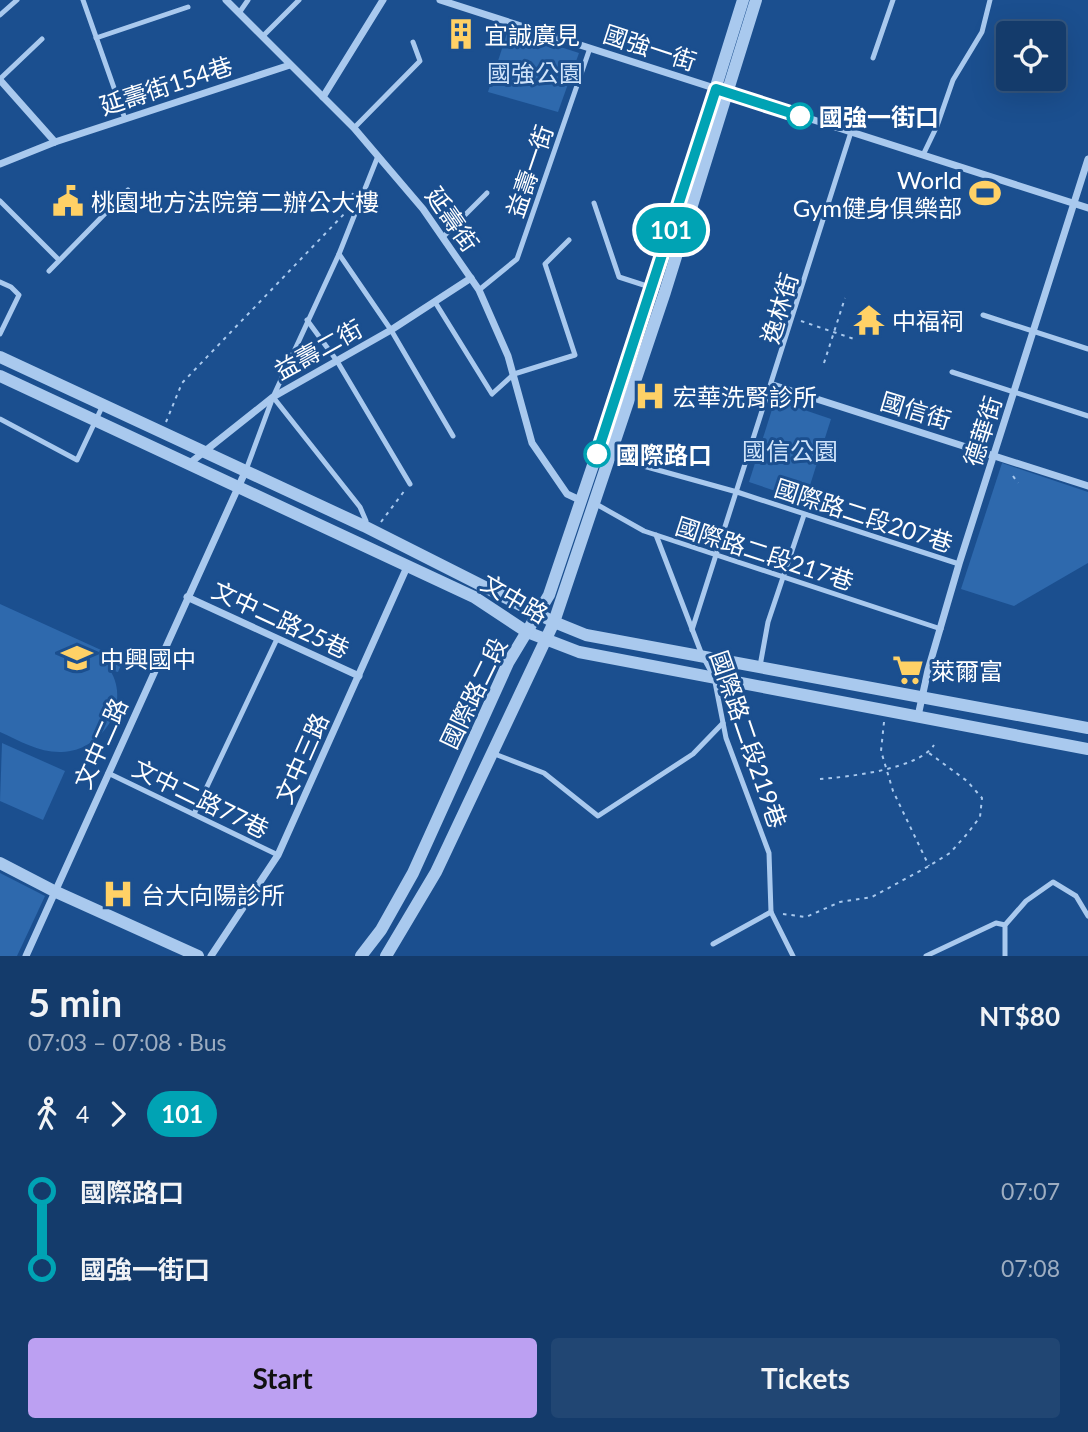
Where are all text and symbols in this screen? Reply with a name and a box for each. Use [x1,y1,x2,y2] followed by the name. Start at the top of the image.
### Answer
[444,17,478,51] building icon: 宜誠廣見
[600,18,700,76] street label: 國強一街
[484,20,580,49] place label: 宜誠廣見
[996,21,1066,91] map controls
[996,21,1066,91] button: locate
[96,50,236,120] street label: 延壽街154巷
[487,58,583,87] park label: 國強公園
[819,102,939,131] place label: 國強一街口
[787,103,813,129] marker: 國強一街口
[500,121,558,221] street label: 益壽一街
[793,165,962,222] place label: World Gym健身俱樂部
[968,176,1002,210] sports icon: World Gym健身俱樂部
[420,181,486,257] street label: 延壽街
[51,184,85,218] public building icon: 桃園地方法院第二辦公大樓
[91,187,379,216] place label: 桃園地方法院第二辦公大樓
[631,207,711,253] line badge: 101
[650,215,692,244] text: 101
[755,269,803,347] street label: 逸林街
[852,303,886,337] temple icon: 中福祠
[892,306,964,335] place label: 中福祠
[269,313,367,385] street label: 益壽二街
[633,379,667,413] hospital icon: 宏華洗腎診所
[673,382,817,411] place label: 宏華洗腎診所
[877,386,955,434] street label: 國信街
[957,392,1007,470] street label: 德華街
[742,436,838,465] park label: 國信公園
[616,440,712,469] place label: 國際路口
[584,441,610,467] marker: 國際路口
[771,473,957,557] street label: 國際路二段207巷
[672,511,858,595] street label: 國際路二段217巷
[477,567,553,629] street label: 文中路
[208,575,354,663] street label: 文中二路25巷
[434,633,512,753] street label: 國際路二段
[60,641,94,675] school or university icon: 中興國中
[100,644,196,673] place label: 中興國中
[705,646,793,832] street label: 國際路二段219巷
[891,653,925,687] supermarket icon: 萊爾富
[931,656,1003,685] place label: 萊爾富
[67,693,133,793] street label: 文中二路
[268,708,334,808] street label: 文中三路
[128,753,274,843] street label: 文中二路77巷
[101,877,135,911] hospital icon: 台大向陽診所
[141,880,285,909] place label: 台大向陽診所
[28,979,122,1025] text: 5 min
[979,1000,1060,1032] text: NT$80
[28,1028,227,1056] text: 07:03 – 07:08 · Bus
[28,1095,66,1133] icon: walk
[99,1095,137,1133] icon: forward
[161,1099,203,1128] text: 101
[76,1100,89,1128] text: 4
[80,1176,184,1208] text: 國際路口
[1001,1177,1060,1205] text: 07:07
[80,1253,210,1285] text: 國強一街口
[1001,1254,1060,1282] text: 07:08
[28,1338,537,1418] button: Start
[551,1338,1060,1418] button: Tickets

